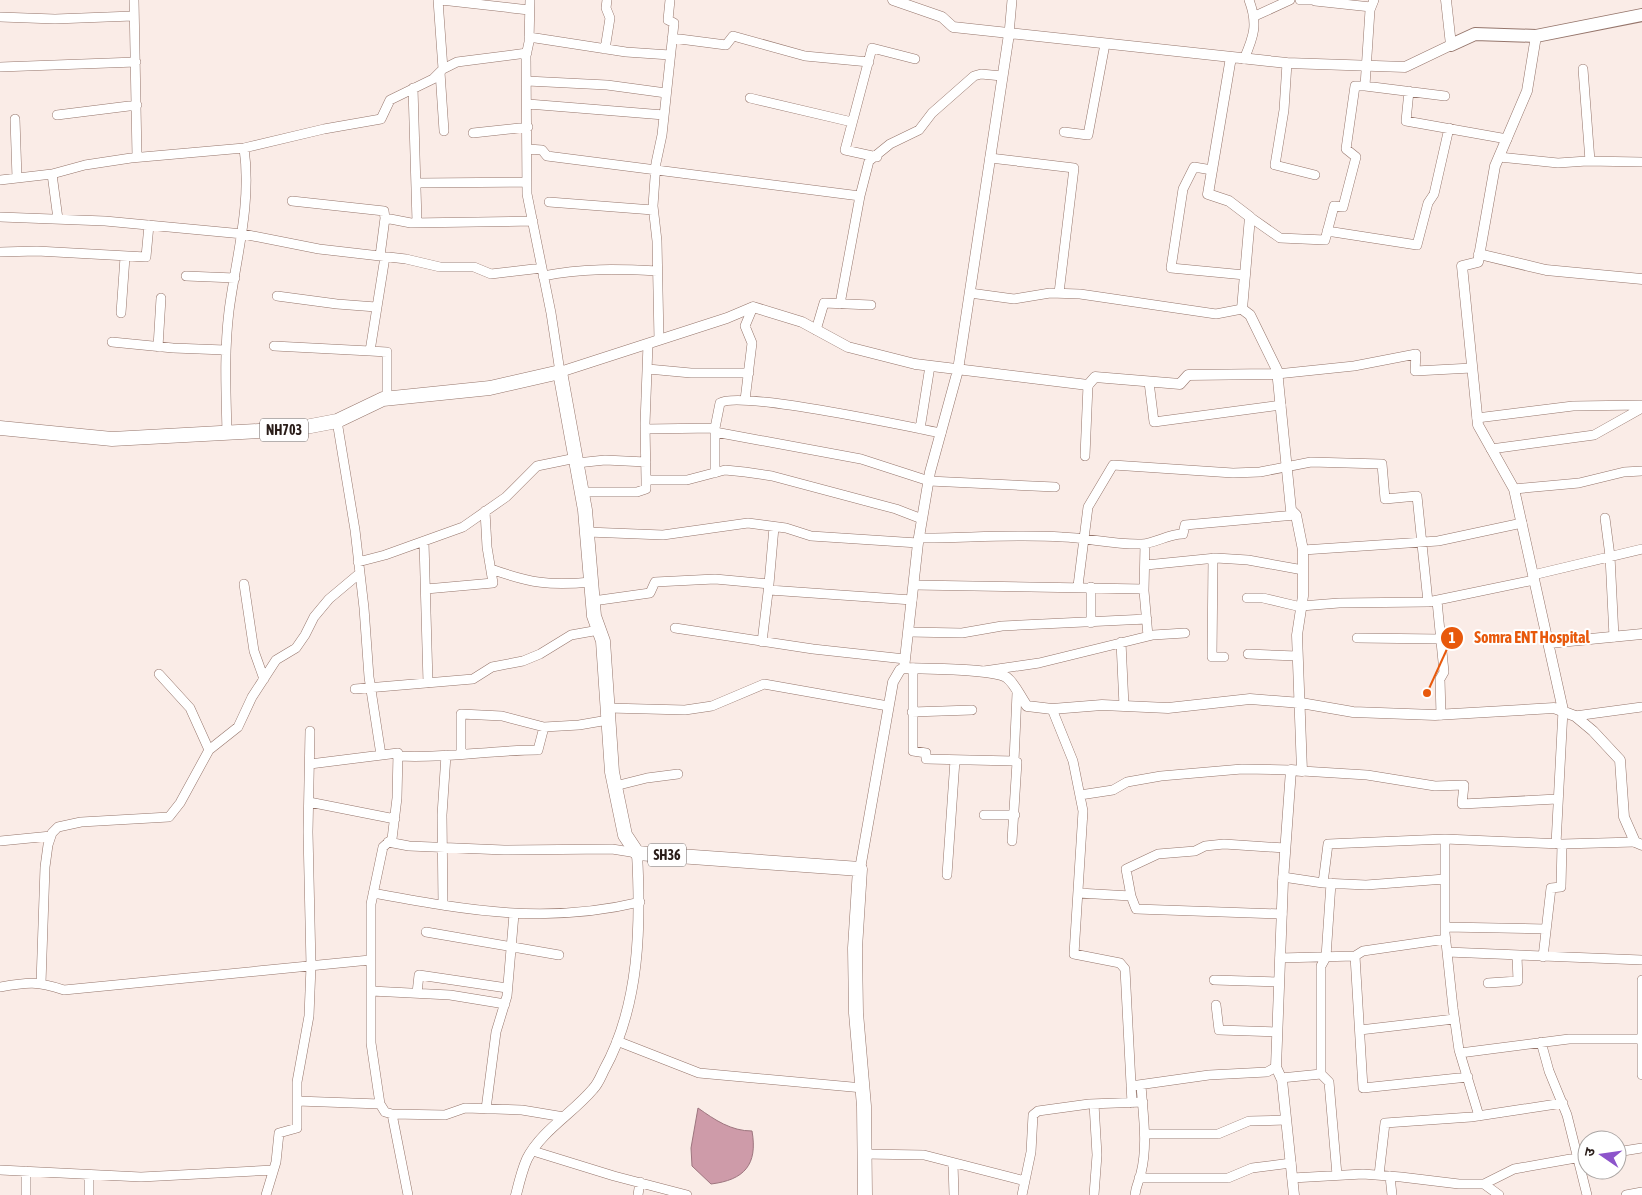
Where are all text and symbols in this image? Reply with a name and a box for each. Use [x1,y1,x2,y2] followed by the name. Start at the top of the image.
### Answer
[260,418,308,442] road number: NH703
[1440,622,1600,653] callout: Somra ENT Hospital
[1474,628,1590,646] text: Somra ENT Hospital
[1448,629,1456,646] text: 1
[648,844,686,866] road number: SH36
[1577,1130,1627,1180] north arrow
[1581,1146,1598,1158] text: उ

